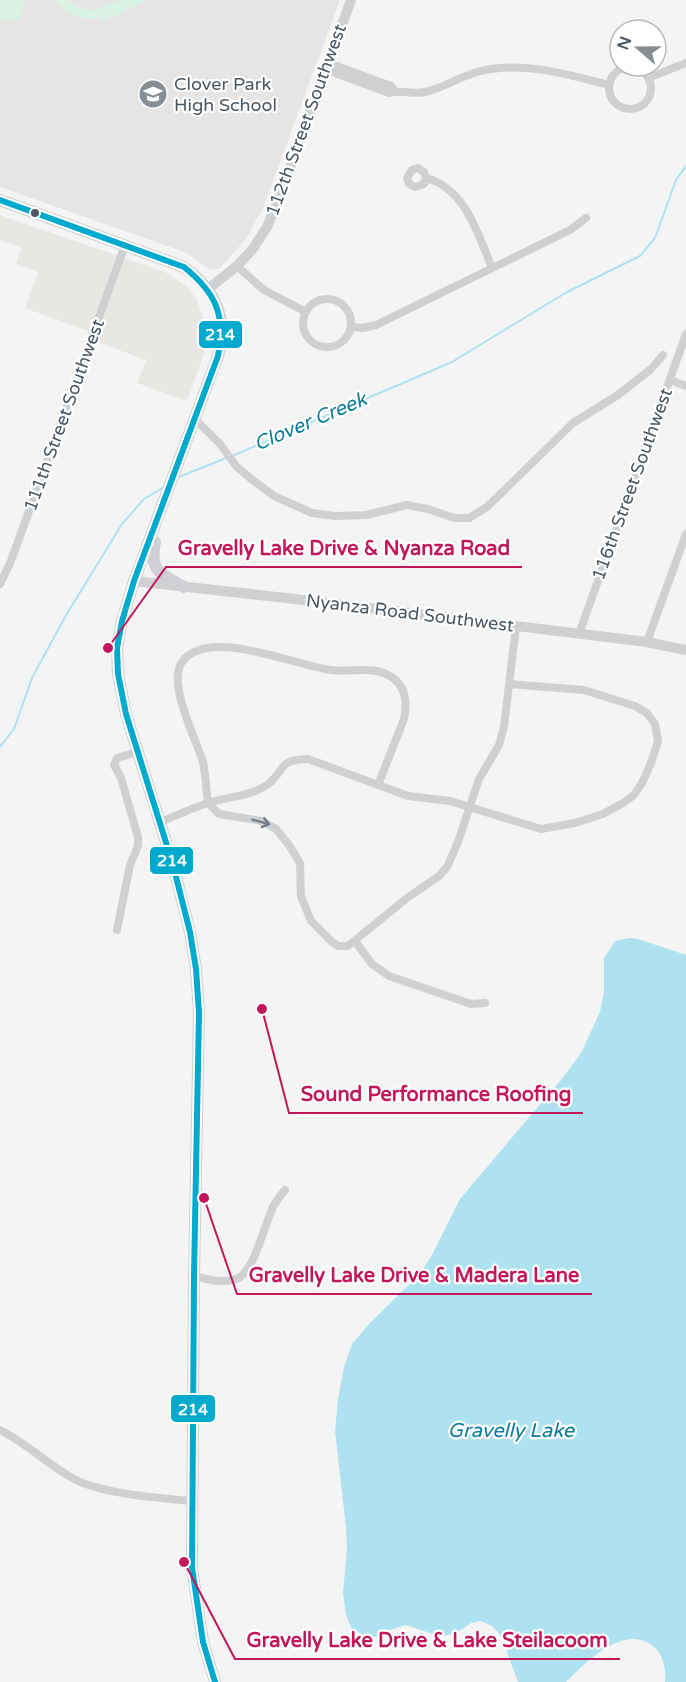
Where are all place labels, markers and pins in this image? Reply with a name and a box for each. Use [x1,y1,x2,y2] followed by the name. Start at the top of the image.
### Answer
[174,73,277,116] place label: Clover Park High School
[137,78,169,110] school or university icon: Clover Park High School
[29,207,41,219] unlabelled marker
[166,529,522,567] callout: Gravelly Lake Drive & Nyanza Road
[289,1075,583,1113] callout: Sound Performance Roofing
[237,1256,592,1294] callout: Gravelly Lake Drive & Madera Lane
[235,1621,620,1659] callout: Gravelly Lake Drive & Lake Steilacoom

